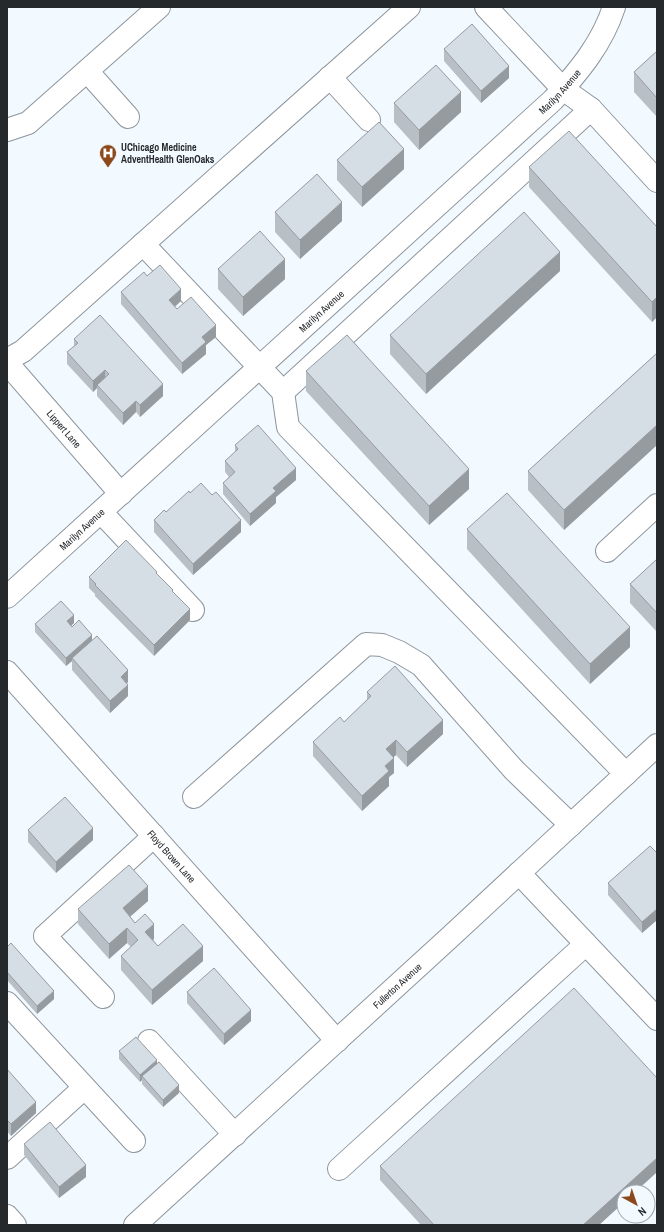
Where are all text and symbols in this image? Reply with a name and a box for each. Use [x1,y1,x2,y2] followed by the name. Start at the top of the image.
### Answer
[536,66,584,117] street label: Marilyn Avenue
[121,141,215,166] place label: UChicago Medicine AdventHealth GlenOaks
[98,143,118,168] hospital icon: UChicago Medicine AdventHealth GlenOaks
[296,287,347,335] street label: Marilyn Avenue
[44,407,84,451] street label: Lippert Lane
[57,505,108,553] street label: Marilyn Avenue
[144,827,198,886] street label: Floyd Brown Lane
[370,960,425,1011] street label: Fullerton Avenue
[616,1184,656,1224] north arrow
[635,1204,649,1219] text: N

